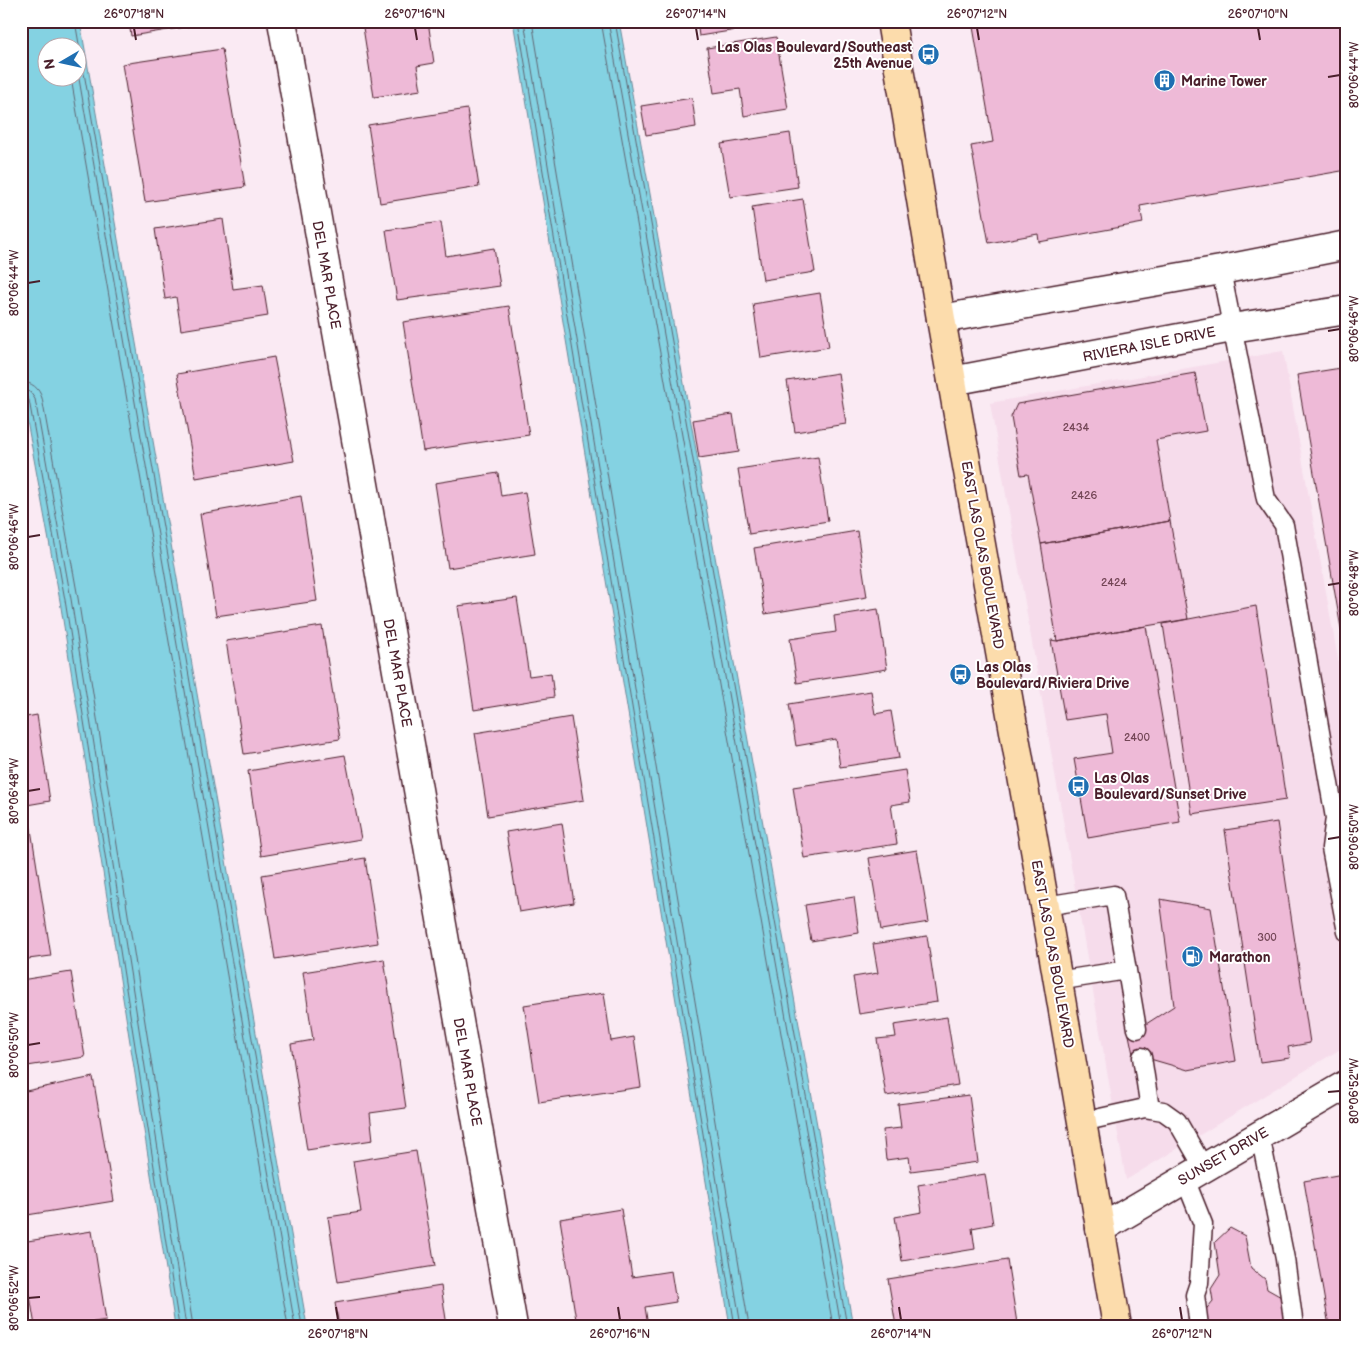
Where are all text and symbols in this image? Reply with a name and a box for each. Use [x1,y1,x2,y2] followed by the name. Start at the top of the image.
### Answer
[104,7,164,22] text: 26°07'18"N
[385,7,445,22] text: 26°07'16"N
[666,7,726,22] text: 26°07'14"N
[947,7,1007,22] text: 26°07'12"N
[1228,7,1288,22] text: 26°07'10"N
[38,38,88,88] north arrow
[717,39,912,72] place label: Las Olas Boulevard/Southeast 25th Avenue
[1347,42,1362,108] text: 80°06'44"W
[916,43,940,67] bus stop icon: Las Olas Boulevard/Southeast 25th Avenue
[40,57,59,70] text: N
[1153,69,1177,93] building icon: Marine Tower
[1181,73,1267,90] place label: Marine Tower
[309,220,344,331] street label: DEL MAR PLACE
[7,250,22,316] text: 80°06'44"W
[1347,296,1362,362] text: 80°06'46"W
[1081,323,1217,366] street label: RIVIERA ISLE DRIVE
[1063,421,1090,434] house number: 2434
[958,460,1007,650] street label: EAST LAS OLAS BOULEVARD
[1071,489,1097,502] house number: 2426
[7,504,22,570] text: 80°06'46"W
[1347,550,1362,616] text: 80°06'48"W
[1101,576,1127,589] house number: 2424
[380,618,415,729] street label: DEL MAR PLACE
[976,659,1129,692] place label: Las Olas Boulevard/Riviera Drive
[948,663,972,687] bus stop icon: Las Olas Boulevard/Riviera Drive
[1124,731,1151,744] house number: 2400
[7,758,22,824] text: 80°06'48"W
[1094,770,1247,803] place label: Las Olas Boulevard/Sunset Drive
[1066,774,1090,798] bus stop icon: Las Olas Boulevard/Sunset Drive
[1347,804,1362,870] text: 80°06'50"W
[1028,859,1077,1049] street label: EAST LAS OLAS BOULEVARD
[1257,931,1277,944] house number: 300
[1181,945,1205,969] fuel station icon: Marathon
[1209,949,1271,966] place label: Marathon
[7,1012,22,1078] text: 80°06'50"W
[450,1017,485,1128] street label: DEL MAR PLACE
[1347,1058,1362,1124] text: 80°06'52"W
[1175,1124,1271,1189] street label: SUNSET DRIVE
[7,1265,22,1331] text: 80°06'52"W
[308,1327,368,1342] text: 26°07'18"N
[590,1327,650,1342] text: 26°07'16"N
[871,1327,931,1342] text: 26°07'14"N
[1152,1327,1212,1342] text: 26°07'12"N

